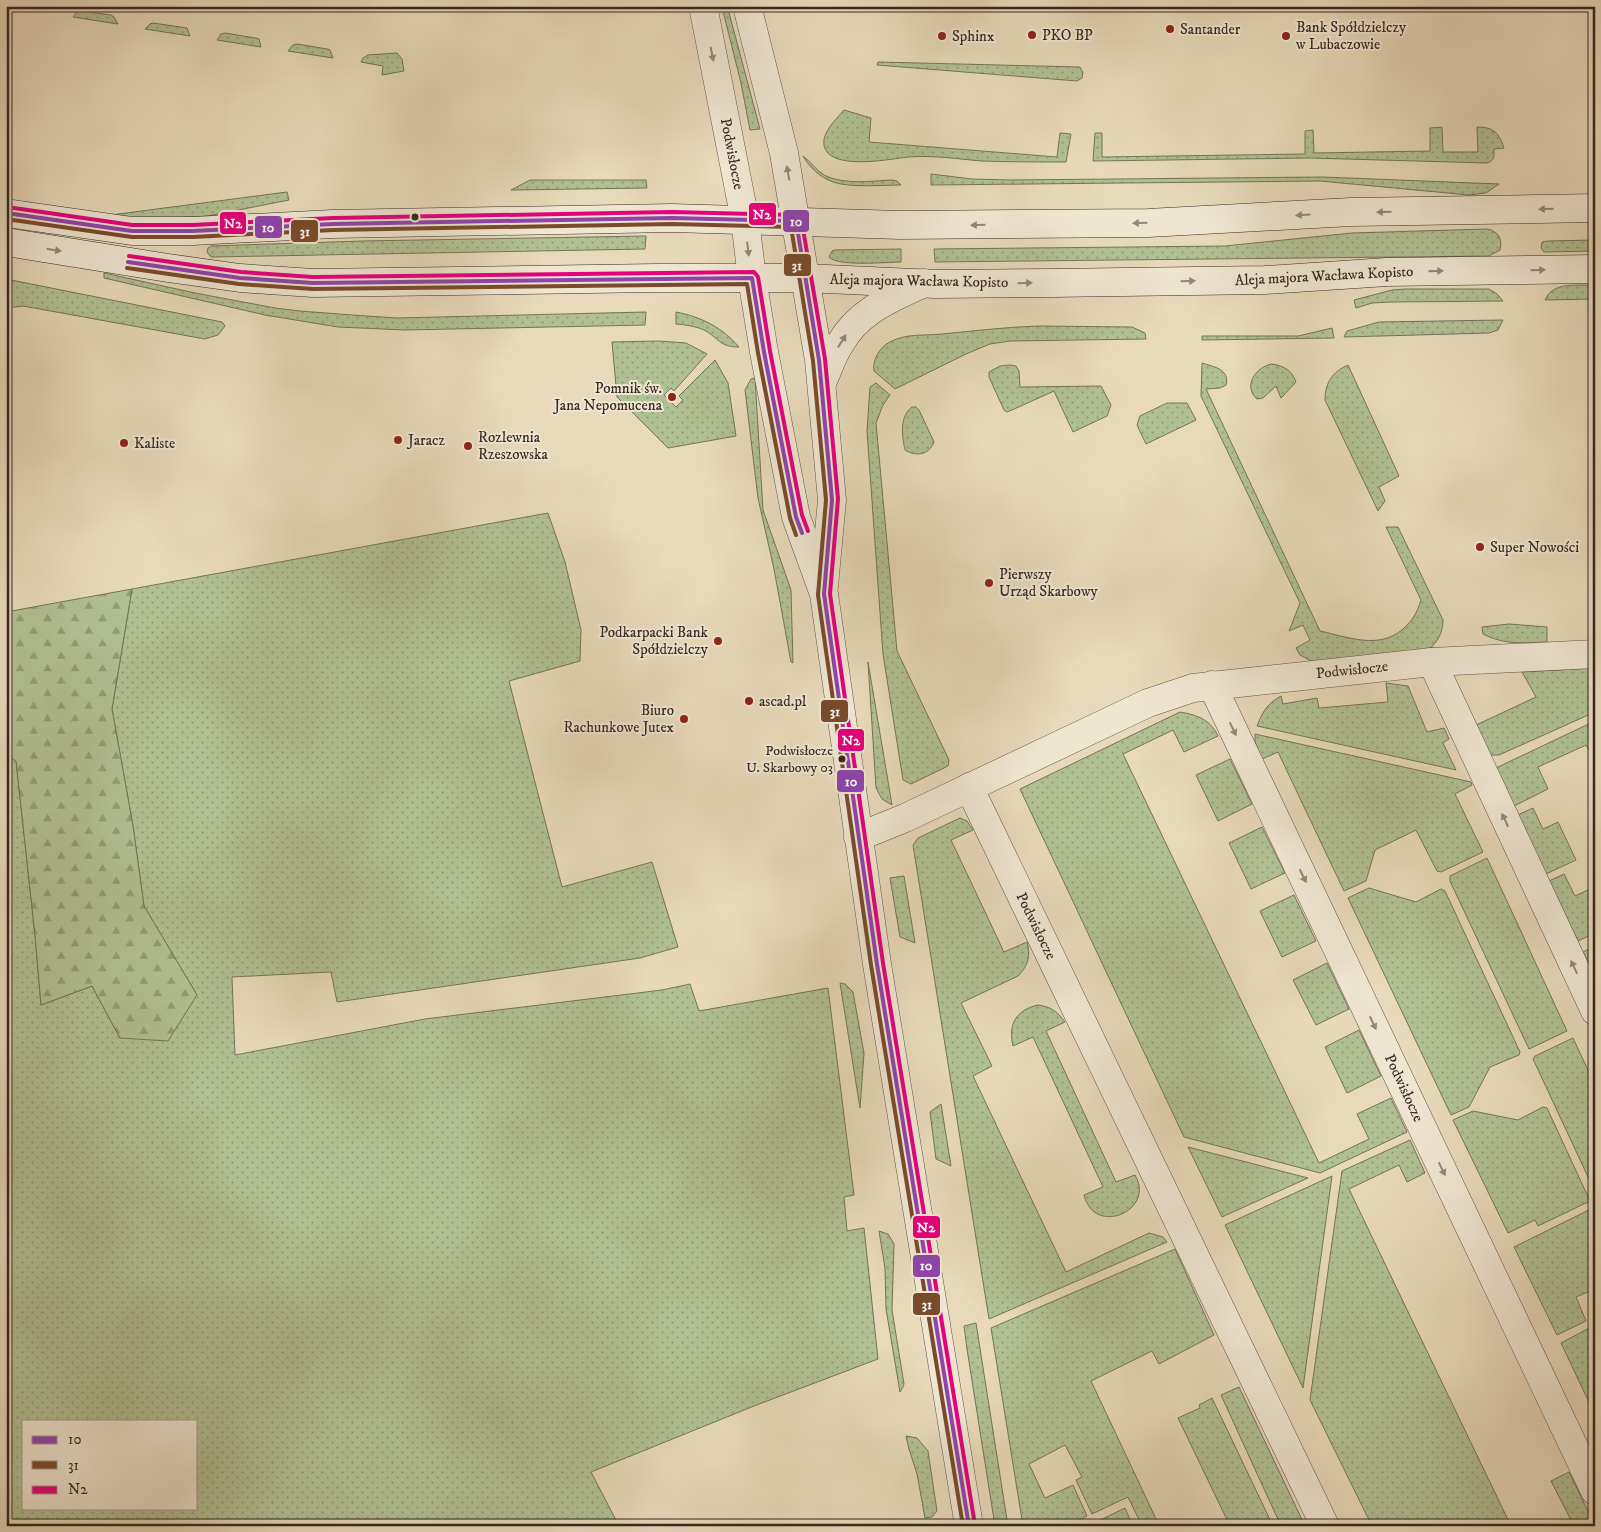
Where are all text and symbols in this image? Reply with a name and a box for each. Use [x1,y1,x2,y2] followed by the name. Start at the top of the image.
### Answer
[1295,18,1407,54] place label: Bank Spółdzielczy w Lubaczowie
[1180,20,1241,39] place label: Santander
[1164,23,1176,35] marker: Santander
[1042,26,1093,45] place label: PKO BP
[952,27,995,46] place label: Sphinx
[1026,29,1038,41] marker: PKO BP
[936,30,948,42] marker: Sphinx
[1280,30,1292,42] marker: Bank Spółdzielczy w Lubaczowie
[709,47,717,63] one-way arrow
[716,117,748,191] street label: Podwisłocze
[783,165,791,181] one-way arrow
[748,202,777,226] line badge: N2
[1538,205,1554,213] one-way arrow
[753,206,772,224] text: N2
[1375,208,1391,216] one-way arrow
[782,209,810,233] line badge: 10
[219,211,247,235] line badge: N2
[1294,211,1310,219] one-way arrow
[410,212,420,222] unlabelled marker
[790,213,803,231] text: 10
[224,215,243,233] text: N2
[254,215,283,239] line badge: 10
[262,219,275,237] text: 10
[290,219,319,243] line badge: 31
[1132,219,1148,227] one-way arrow
[970,221,986,229] one-way arrow
[300,223,310,241] text: 31
[744,242,752,258] one-way arrow
[47,246,63,254] one-way arrow
[783,253,812,277] line badge: 31
[792,257,802,275] text: 31
[1234,262,1414,290] street label: Aleja majora Wacława Kopisto
[1530,266,1546,274] one-way arrow
[1428,267,1444,275] one-way arrow
[829,270,1009,292] street label: Aleja majora Wacława Kopisto
[1180,277,1196,285] one-way arrow
[1018,279,1034,287] one-way arrow
[838,334,847,347] one-way arrow
[552,379,663,415] place label: Pomnik św. Jana Nepomucena
[666,391,678,403] marker: Pomnik św. Jana Nepomucena
[478,428,549,464] place label: Rozlewnia Rzeszowska
[406,431,445,450] place label: Jaracz
[134,434,175,453] place label: Kaliste
[392,434,404,446] marker: Jaracz
[118,437,130,449] marker: Kaliste
[462,440,474,452] marker: Rozlewnia Rzeszowska
[1490,538,1579,557] place label: Super Nowości
[1474,541,1486,553] marker: Super Nowości
[999,565,1098,601] place label: Pierwszy Urząd Skarbowy
[983,577,995,589] marker: Pierwszy Urząd Skarbowy
[599,623,709,659] place label: Podkarpacki Bank Spółdzielczy
[712,635,724,647] marker: Podkarpacki Bank Spółdzielczy
[1315,657,1389,683] street label: Podwisłocze
[759,692,807,711] place label: ascad.pl
[743,695,755,707] marker: ascad.pl
[820,699,849,723] line badge: 31
[563,701,675,737] place label: Biuro Rachunkowe Jutex
[830,703,840,721] text: 31
[678,713,690,725] marker: Biuro Rachunkowe Jutex
[1229,722,1237,736] one-way arrow
[837,728,865,752] line badge: N2
[842,732,861,750] text: N2
[746,742,833,777] place label: Podwisłocze U. Skarbowy 03
[837,754,847,764] marker: Podwisłocze U. Skarbowy 03
[836,769,865,793] line badge: 10
[845,773,858,791] text: 10
[1501,813,1509,827] one-way arrow
[1299,869,1307,883] one-way arrow
[1012,889,1060,963] street label: Podwisłocze
[1570,960,1578,974] one-way arrow
[1369,1016,1377,1030] one-way arrow
[1380,1051,1428,1125] street label: Podwisłocze
[1438,1162,1447,1177] one-way arrow
[912,1215,941,1239] line badge: N2
[917,1219,936,1237] text: N2
[912,1254,941,1278] line badge: 10
[920,1257,933,1275] text: 10
[912,1292,941,1316] line badge: 31
[922,1296,932,1314] text: 31
[22,1420,198,1510] legend
[68,1430,82,1449] text: 10
[68,1456,79,1475] text: 31
[68,1480,88,1499] text: N2

